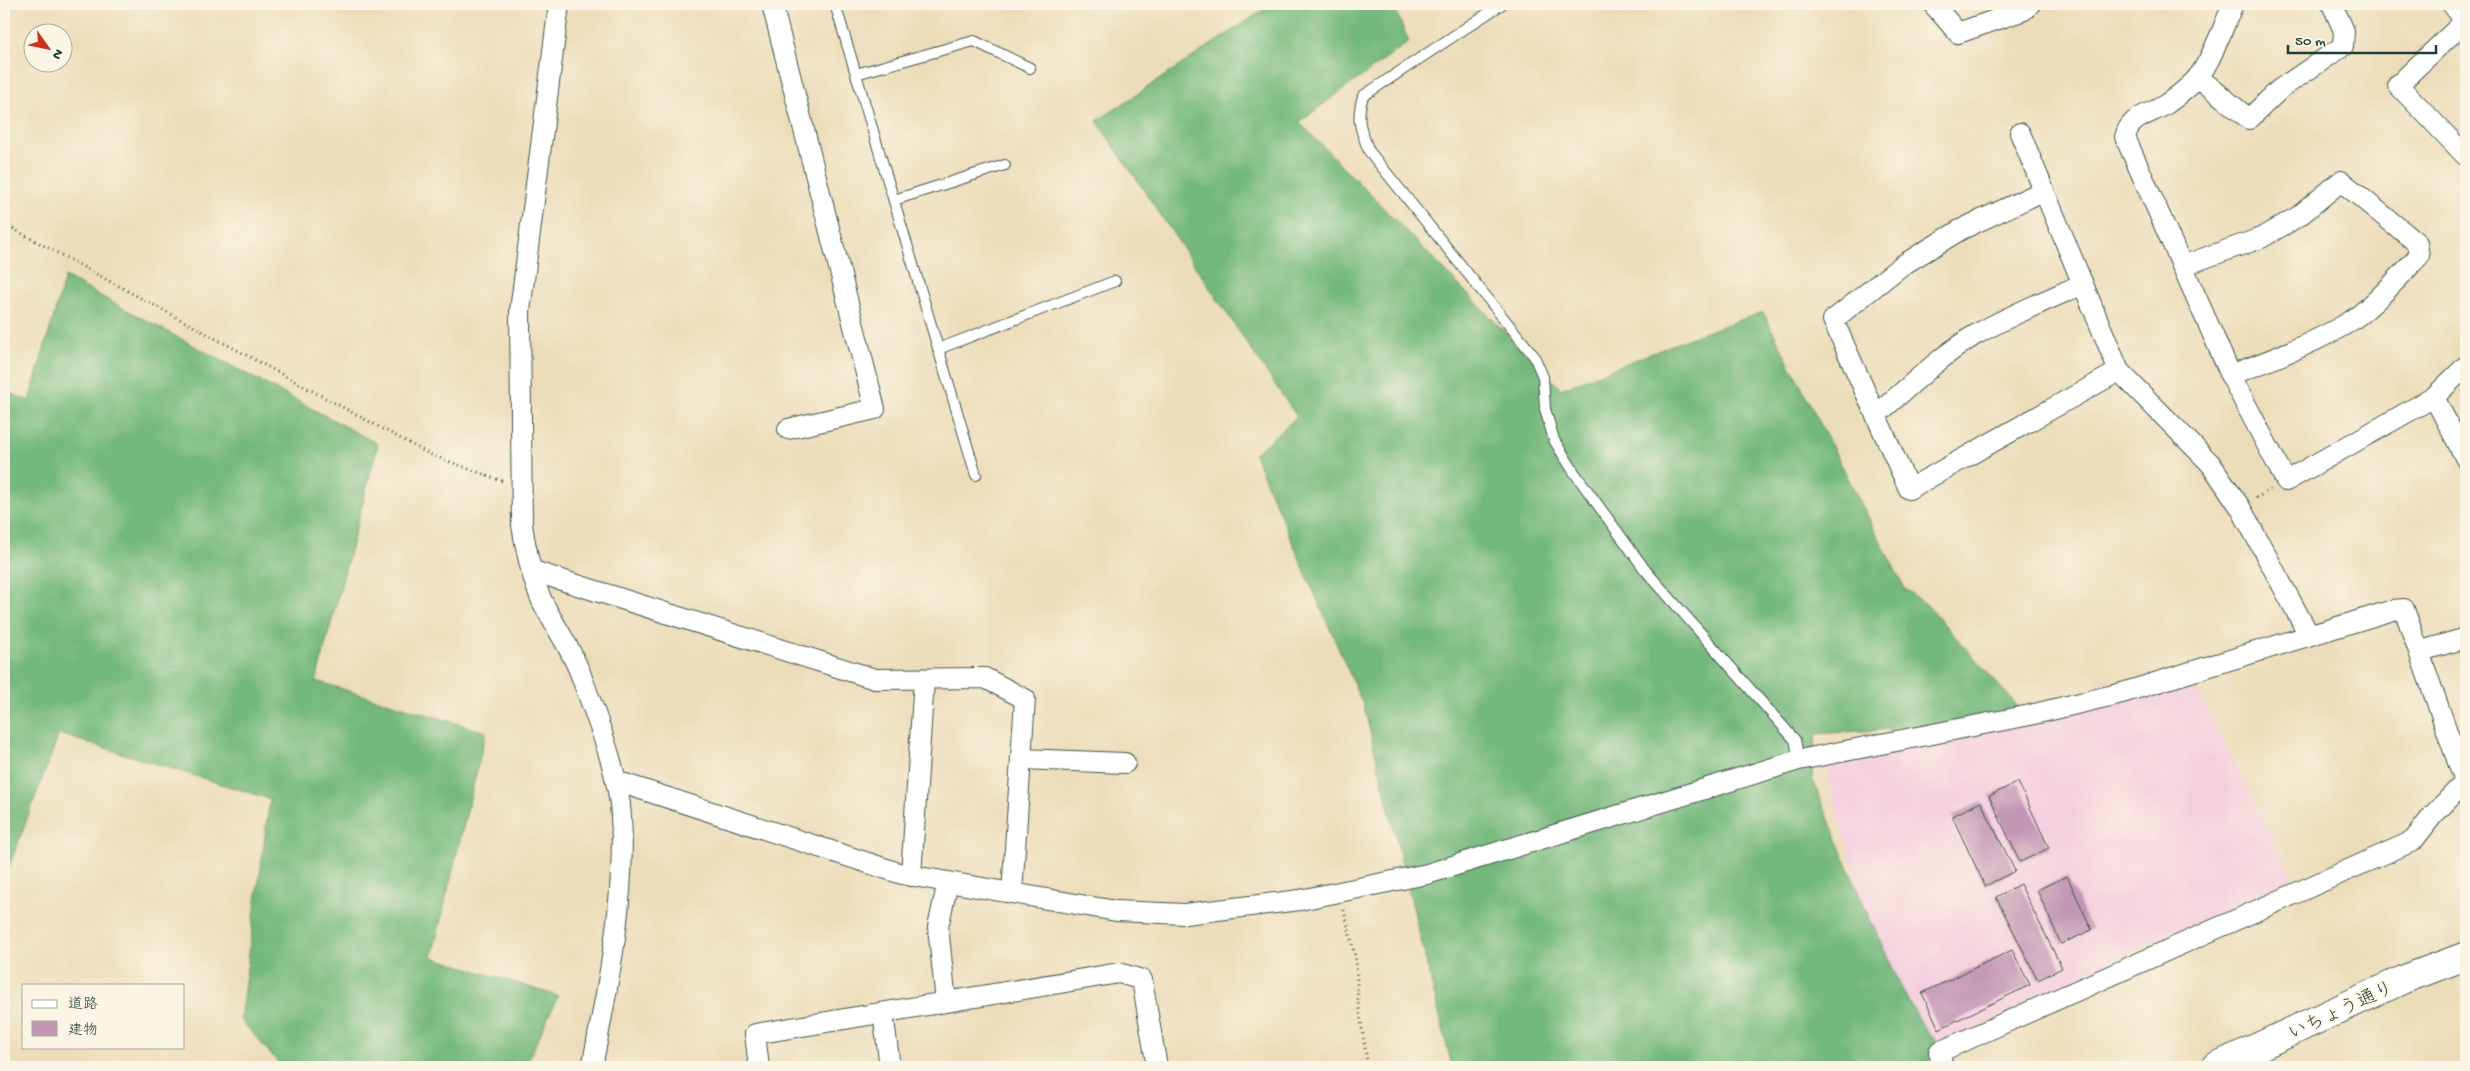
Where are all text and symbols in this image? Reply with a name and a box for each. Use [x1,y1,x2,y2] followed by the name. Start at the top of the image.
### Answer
[22,22,72,72] north arrow
[2288,22,2435,54] scale bar
[2295,33,2326,51] text: 50 m
[47,45,66,62] text: N
[2285,978,2398,1047] street label: いちょう通り
[22,984,185,1048] legend
[68,996,98,1014] text: 道路
[68,1022,98,1040] text: 建物

